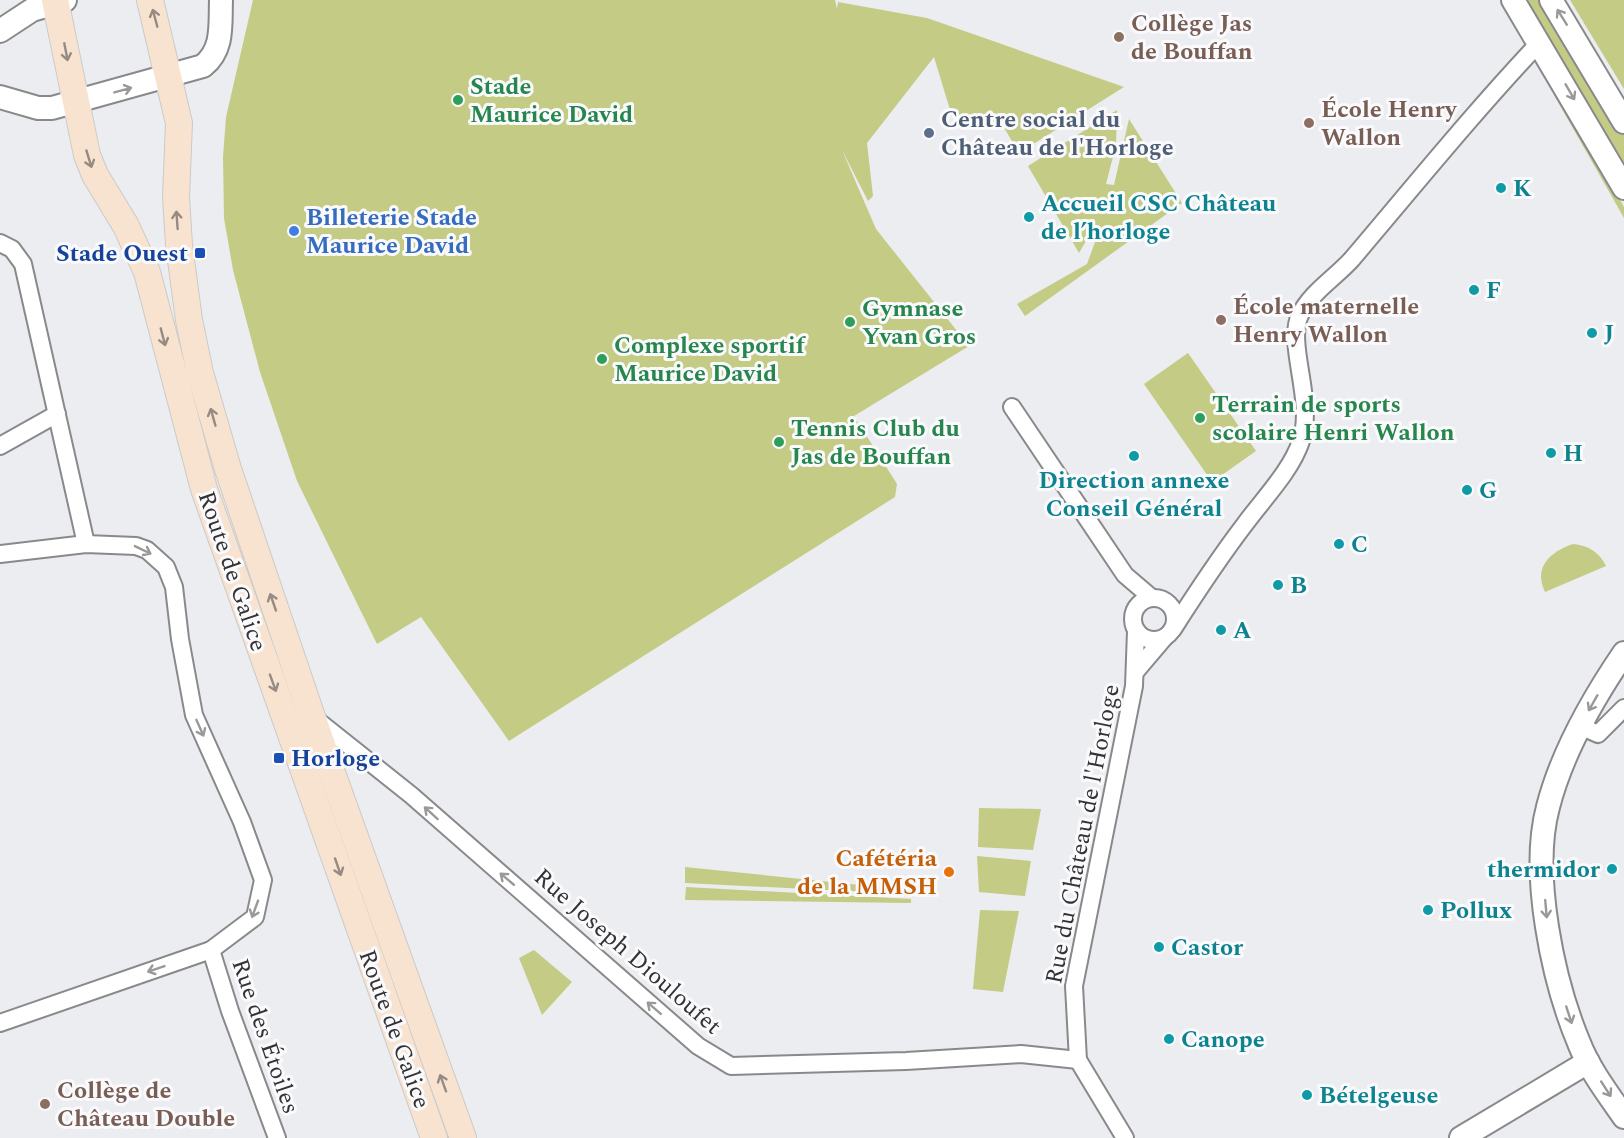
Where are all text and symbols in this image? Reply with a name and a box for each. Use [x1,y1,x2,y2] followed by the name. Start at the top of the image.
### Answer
[1131,6,1253,70] place label: Collège Jas de Bouffan
[148,9,160,28] one-way arrow
[1556,9,1568,26] one-way arrow
[1112,30,1126,44] marker: Collège Jas de Bouffan
[61,41,72,61] one-way arrow
[470,69,633,133] place label: Stade Maurice David
[113,83,132,95] one-way arrow
[1564,83,1576,100] one-way arrow
[1321,92,1458,156] place label: École Henry Wallon
[451,93,465,107] marker: Stade Maurice David
[941,102,1174,166] place label: Centre social du Château de l'Horloge
[1302,116,1316,130] marker: École Henry Wallon
[922,126,936,140] marker: Centre social du Château de l'Horloge
[84,149,95,168] one-way arrow
[1513,171,1532,207] place label: K
[1494,181,1508,195] marker: K
[1041,186,1276,250] place label: Accueil CSC Château de l’horloge
[306,200,477,264] place label: Billeterie Stade Maurice David
[1022,210,1036,224] marker: Accueil CSC Château de l’horloge
[172,211,183,230] one-way arrow
[287,224,301,238] marker: Billeterie Stade Maurice David
[56,236,188,272] place label: Stade Ouest
[193,246,207,260] marker: Stade Ouest
[1486,273,1501,309] place label: F
[1467,283,1481,297] marker: F
[1233,289,1419,353] place label: École maternelle Henry Wallon
[862,291,976,355] place label: Gymnase Yvan Gros
[1214,313,1228,327] marker: École maternelle Henry Wallon
[843,315,857,329] marker: Gymnase Yvan Gros
[1604,316,1614,352] place label: J
[1585,326,1599,340] marker: J
[158,328,170,347] one-way arrow
[614,328,807,392] place label: Complexe sportif Maurice David
[595,352,609,366] marker: Complexe sportif Maurice David
[1212,387,1455,451] place label: Terrain de sports scolaire Henri Wallon
[207,408,218,427] one-way arrow
[791,411,960,475] place label: Tennis Club du Jas de Bouffan
[1193,411,1207,425] marker: Terrain de sports scolaire Henri Wallon
[772,435,786,449] marker: Tennis Club du Jas de Bouffan
[1563,436,1583,472] place label: H
[1544,446,1558,460] marker: H
[1127,449,1141,463] marker: Direction annexe Conseil Général
[1039,463,1230,527] place label: Direction annexe Conseil Général
[1479,473,1497,509] place label: G
[1460,483,1474,497] marker: G
[188,486,276,656] street label: Route de Galice
[1351,527,1368,563] place label: C
[1332,537,1346,551] marker: C
[134,545,152,557] one-way arrow
[1290,568,1307,604] place label: B
[1271,578,1285,592] marker: B
[267,593,278,612] one-way arrow
[1233,613,1252,649] place label: A
[1214,623,1228,637] marker: A
[268,673,279,692] one-way arrow
[1036,681,1130,987] street label: Rue du Château de l'Horloge
[1587,694,1599,711] one-way arrow
[195,719,206,737] one-way arrow
[291,741,380,777] place label: Horloge
[272,751,286,765] marker: Horloge
[424,806,439,820] one-way arrow
[797,841,938,905] place label: Cafétéria de la MMSH
[1487,852,1601,888] place label: thermidor
[333,857,344,876] one-way arrow
[525,860,729,1044] street label: Rue Joseph Diouloufet
[1605,862,1619,876] marker: thermidor
[942,865,956,879] marker: Cafétéria de la MMSH
[500,872,515,886] one-way arrow
[1440,893,1512,929] place label: Pollux
[1541,898,1552,918] one-way arrow
[249,900,260,918] one-way arrow
[1421,903,1435,917] marker: Pollux
[1171,930,1244,966] place label: Castor
[1152,940,1166,954] marker: Castor
[349,945,440,1114] street label: Route de Galice
[222,954,308,1119] street label: Rue des Étoiles
[147,964,166,975] one-way arrow
[647,1001,662,1015] one-way arrow
[1564,1005,1575,1024] one-way arrow
[1181,1022,1265,1058] place label: Canope
[1162,1032,1176,1046] marker: Canope
[57,1073,235,1137] place label: Collège de Château Double
[437,1074,448,1093] one-way arrow
[1319,1078,1438,1114] place label: Bételgeuse
[1600,1080,1612,1097] one-way arrow
[1300,1088,1314,1102] marker: Bételgeuse
[38,1097,52,1111] marker: Collège de Château Double

